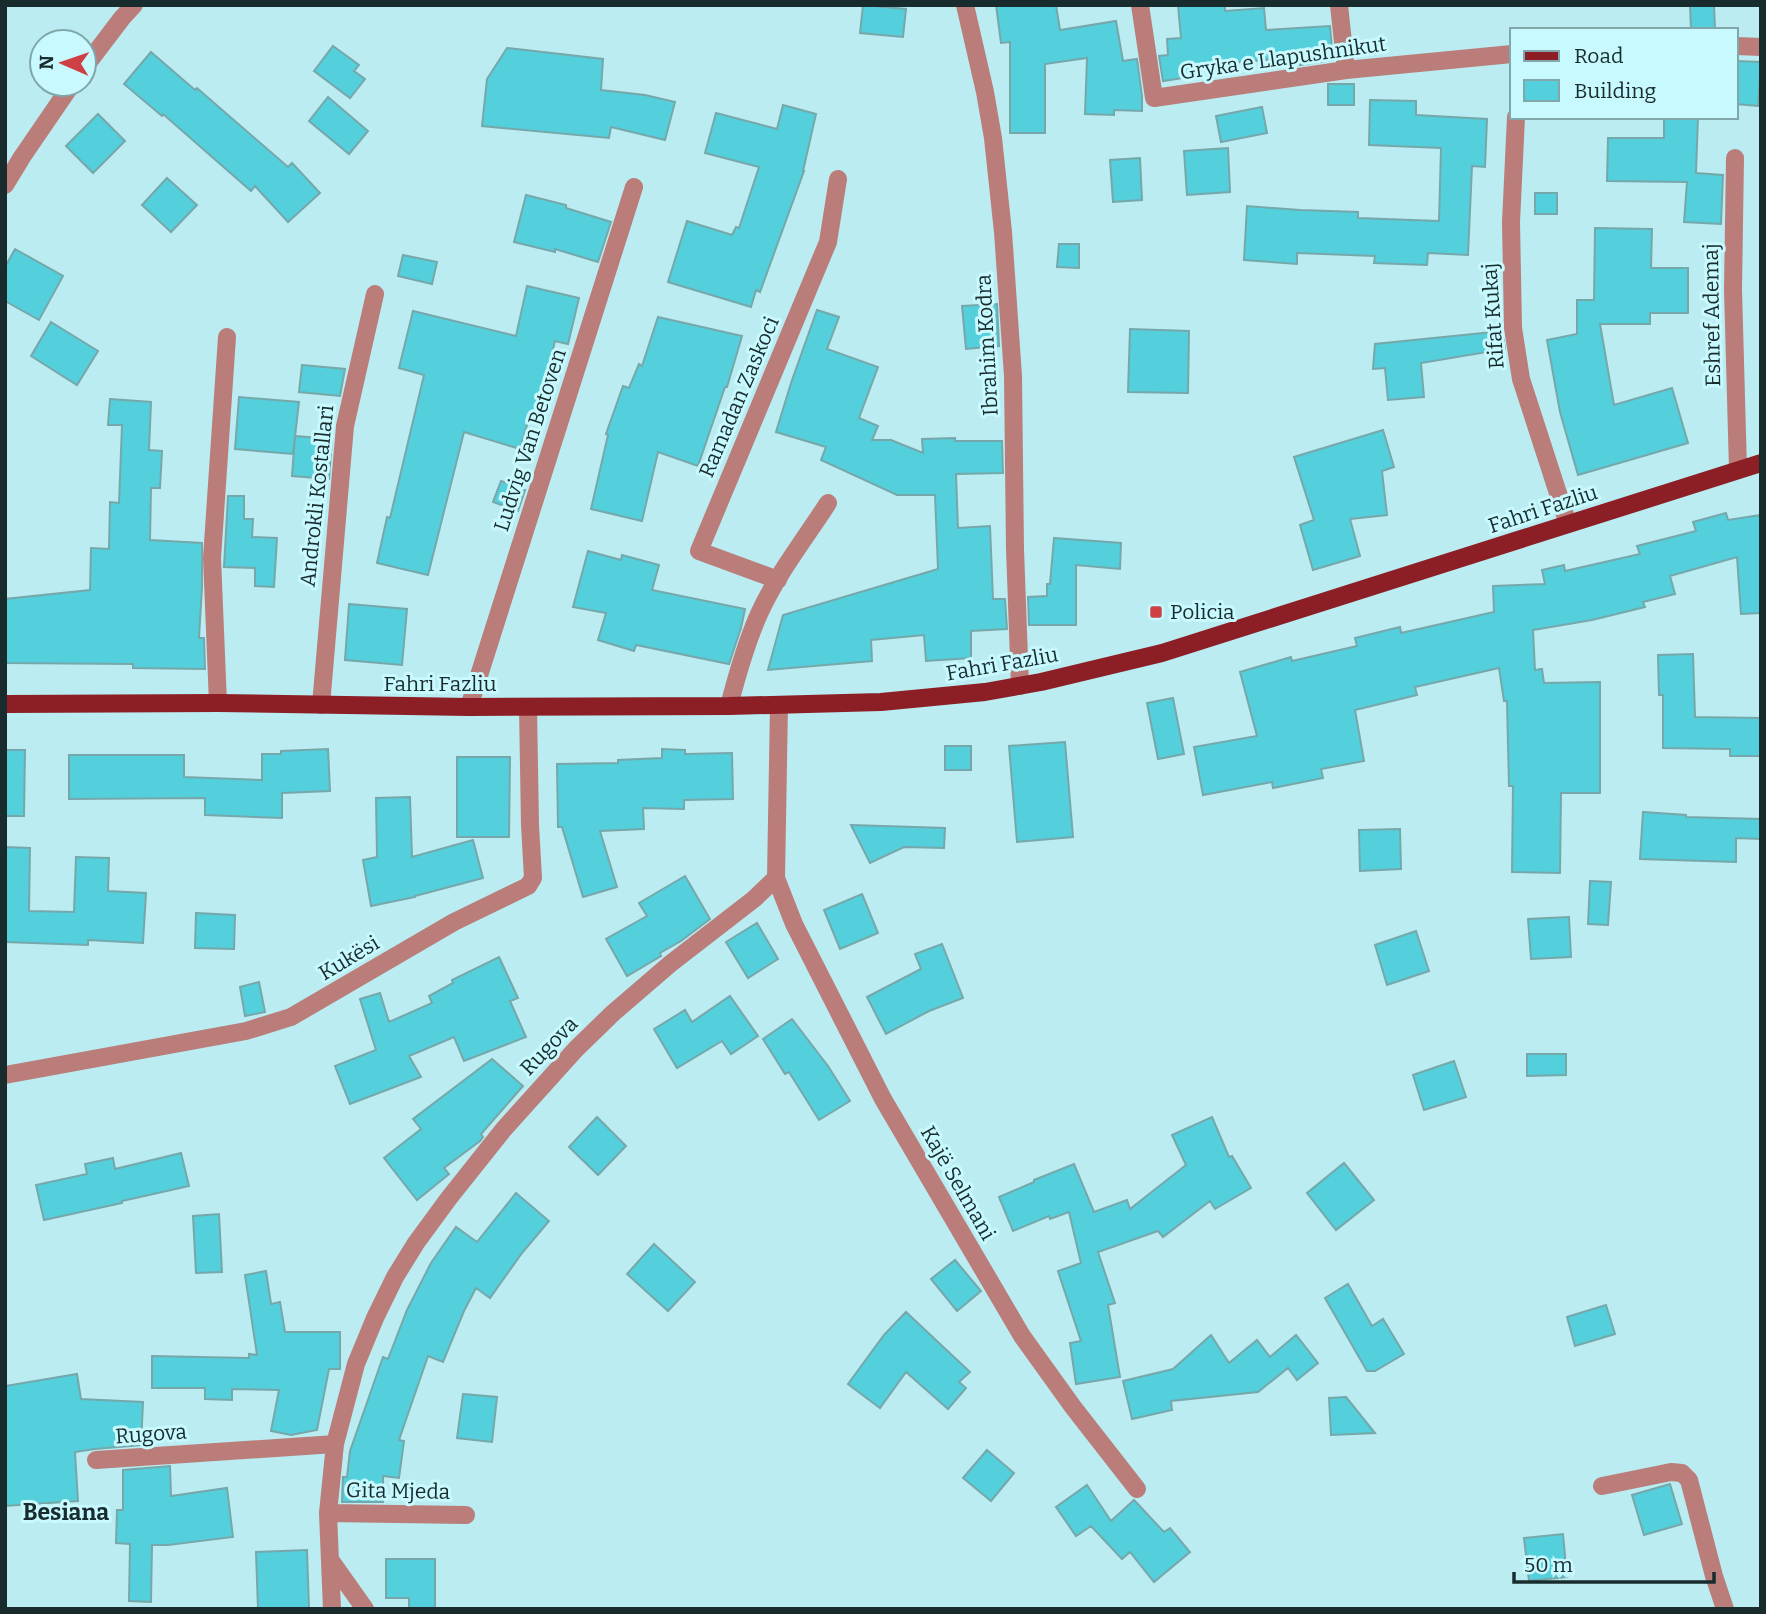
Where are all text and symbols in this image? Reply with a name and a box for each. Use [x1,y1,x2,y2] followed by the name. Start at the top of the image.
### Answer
[28,28,98,98] north arrow
[1510,28,1738,119] legend
[1178,31,1388,85] street label: Gryka e Llapushnikut
[1574,43,1623,69] text: Road
[35,54,58,70] text: N
[1574,78,1657,104] text: Building
[1698,243,1726,387] street label: Eshref Ademaj
[1476,262,1510,370] street label: Rifat Kukaj
[970,273,1004,416] street label: Ibrahim Kodra
[693,313,785,481] street label: Ramadan Zaskoci
[488,345,572,535] street label: Ludvig Van Betoven
[295,404,339,588] street label: Androkli Kostallari
[1485,479,1601,539] street label: Fahri Fazliu
[1170,599,1235,625] place label: Policia
[1148,604,1164,620] marker: Policia
[944,641,1060,687] street label: Fahri Fazliu
[383,671,497,697] street label: Fahri Fazliu
[314,930,384,986] street label: Kukësi
[515,1011,584,1081] street label: Rugova
[915,1121,1001,1245] street label: Kajë Selmani
[114,1418,188,1449] street label: Rugova
[346,1477,451,1505] street label: Gita Mjeda
[23,1498,109,1526] district label: Besiana
[1514,1540,1714,1584] scale bar
[1524,1552,1573,1578] text: 50 m

